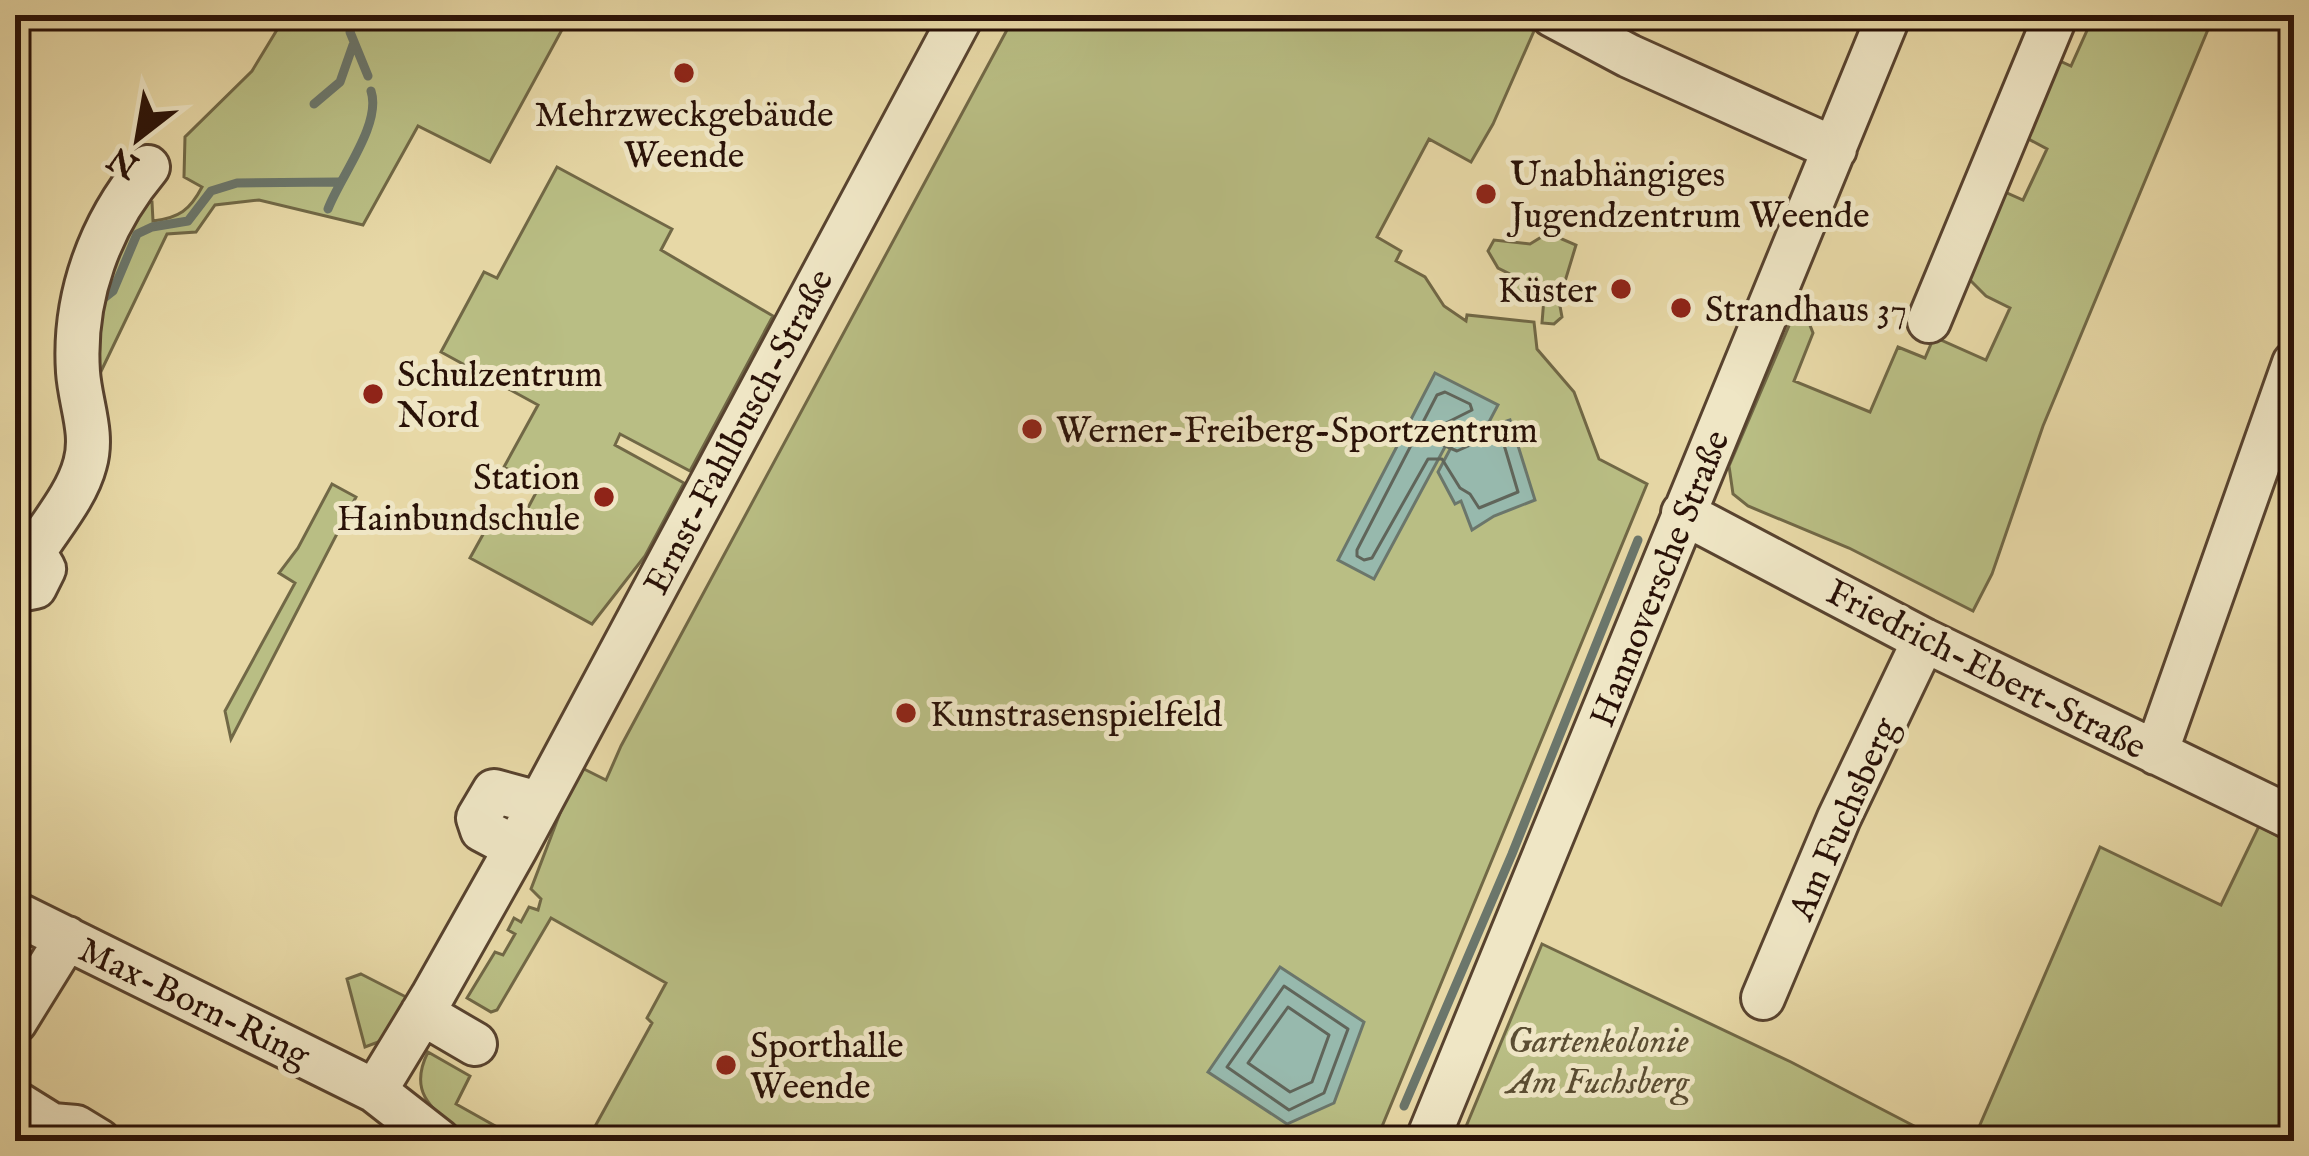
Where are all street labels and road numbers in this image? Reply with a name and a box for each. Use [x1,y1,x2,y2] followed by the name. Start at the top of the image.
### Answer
[634,262,845,603] street label: Ernst-Fahlbusch-Straße
[1580,424,1741,734] street label: Hannoversche Straße
[1818,570,2153,771] street label: Friedrich-Ebert-Straße
[1779,710,1910,929] street label: Am Fuchsberg
[71,928,317,1080] street label: Max-Born-Ring

